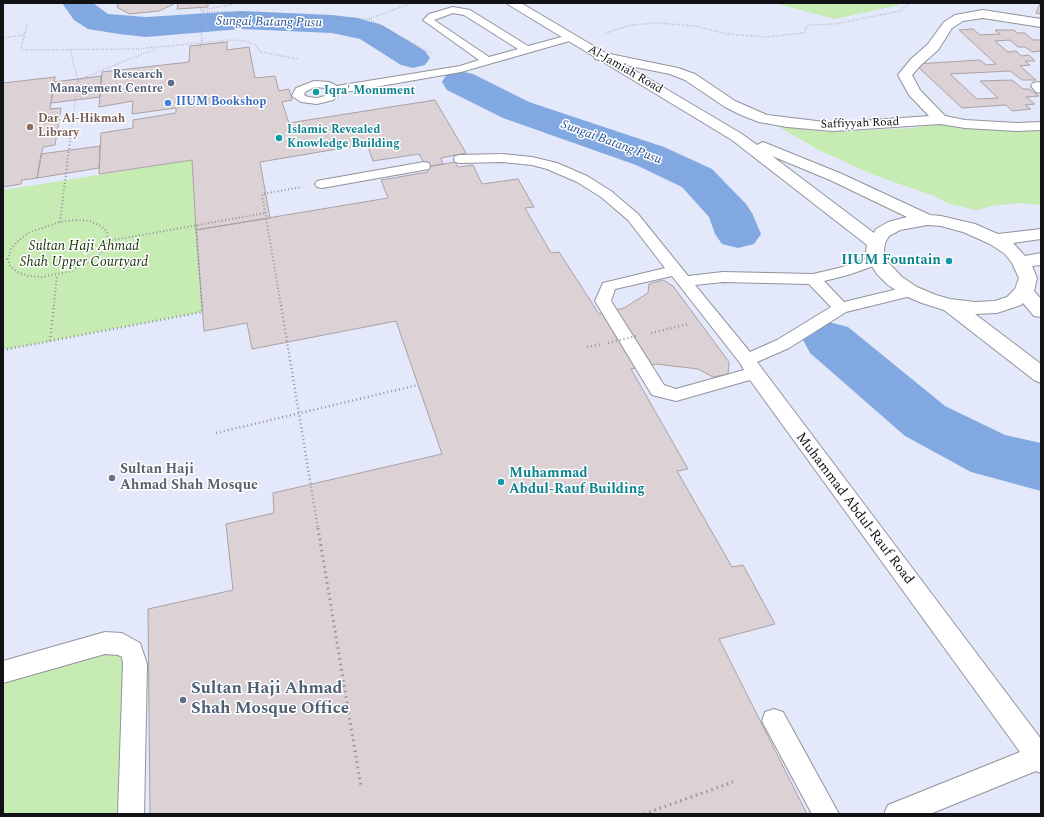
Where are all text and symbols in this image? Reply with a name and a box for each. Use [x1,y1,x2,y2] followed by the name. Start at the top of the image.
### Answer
[216,14,322,32] water label: Sungai Batang Pusu
[585,43,665,97] street label: Al-Jamiah Road
[49,69,163,97] place label: Research Management Centre
[166,78,176,88] marker: Research Management Centre
[324,85,415,99] place label: Iqra' Monument
[311,87,321,97] marker: Iqra' Monument
[176,96,266,110] place label: IIUM Bookshop
[163,98,173,108] marker: IIUM Bookshop
[38,113,125,141] place label: Dar Al-Hikmah Library
[820,115,900,133] street label: Saffiyyah Road
[559,118,663,168] water label: Sungai Batang Pusu
[25,122,35,132] marker: Dar Al-Hikmah Library
[287,124,400,152] place label: Islamic Revealed Knowledge Building
[274,133,284,143] marker: Islamic Revealed Knowledge Building
[20,239,148,272] park label: Sultan Haji Ahmad Shah Upper Courtyard
[841,253,941,269] place label: IIUM Fountain
[944,256,954,266] marker: IIUM Fountain
[791,430,917,588] street label: Muhammad Abdul-Rauf Road
[120,462,258,494] place label: Sultan Haji Ahmad Shah Mosque
[509,466,645,498] place label: Muhammad Abdul-Rauf Building
[107,473,117,483] marker: Sultan Haji Ahmad Shah Mosque
[496,477,506,487] marker: Muhammad Abdul-Rauf Building
[191,680,349,720] place label: Sultan Haji Ahmad Shah Mosque Office
[178,695,188,705] marker: Sultan Haji Ahmad Shah Mosque Office

